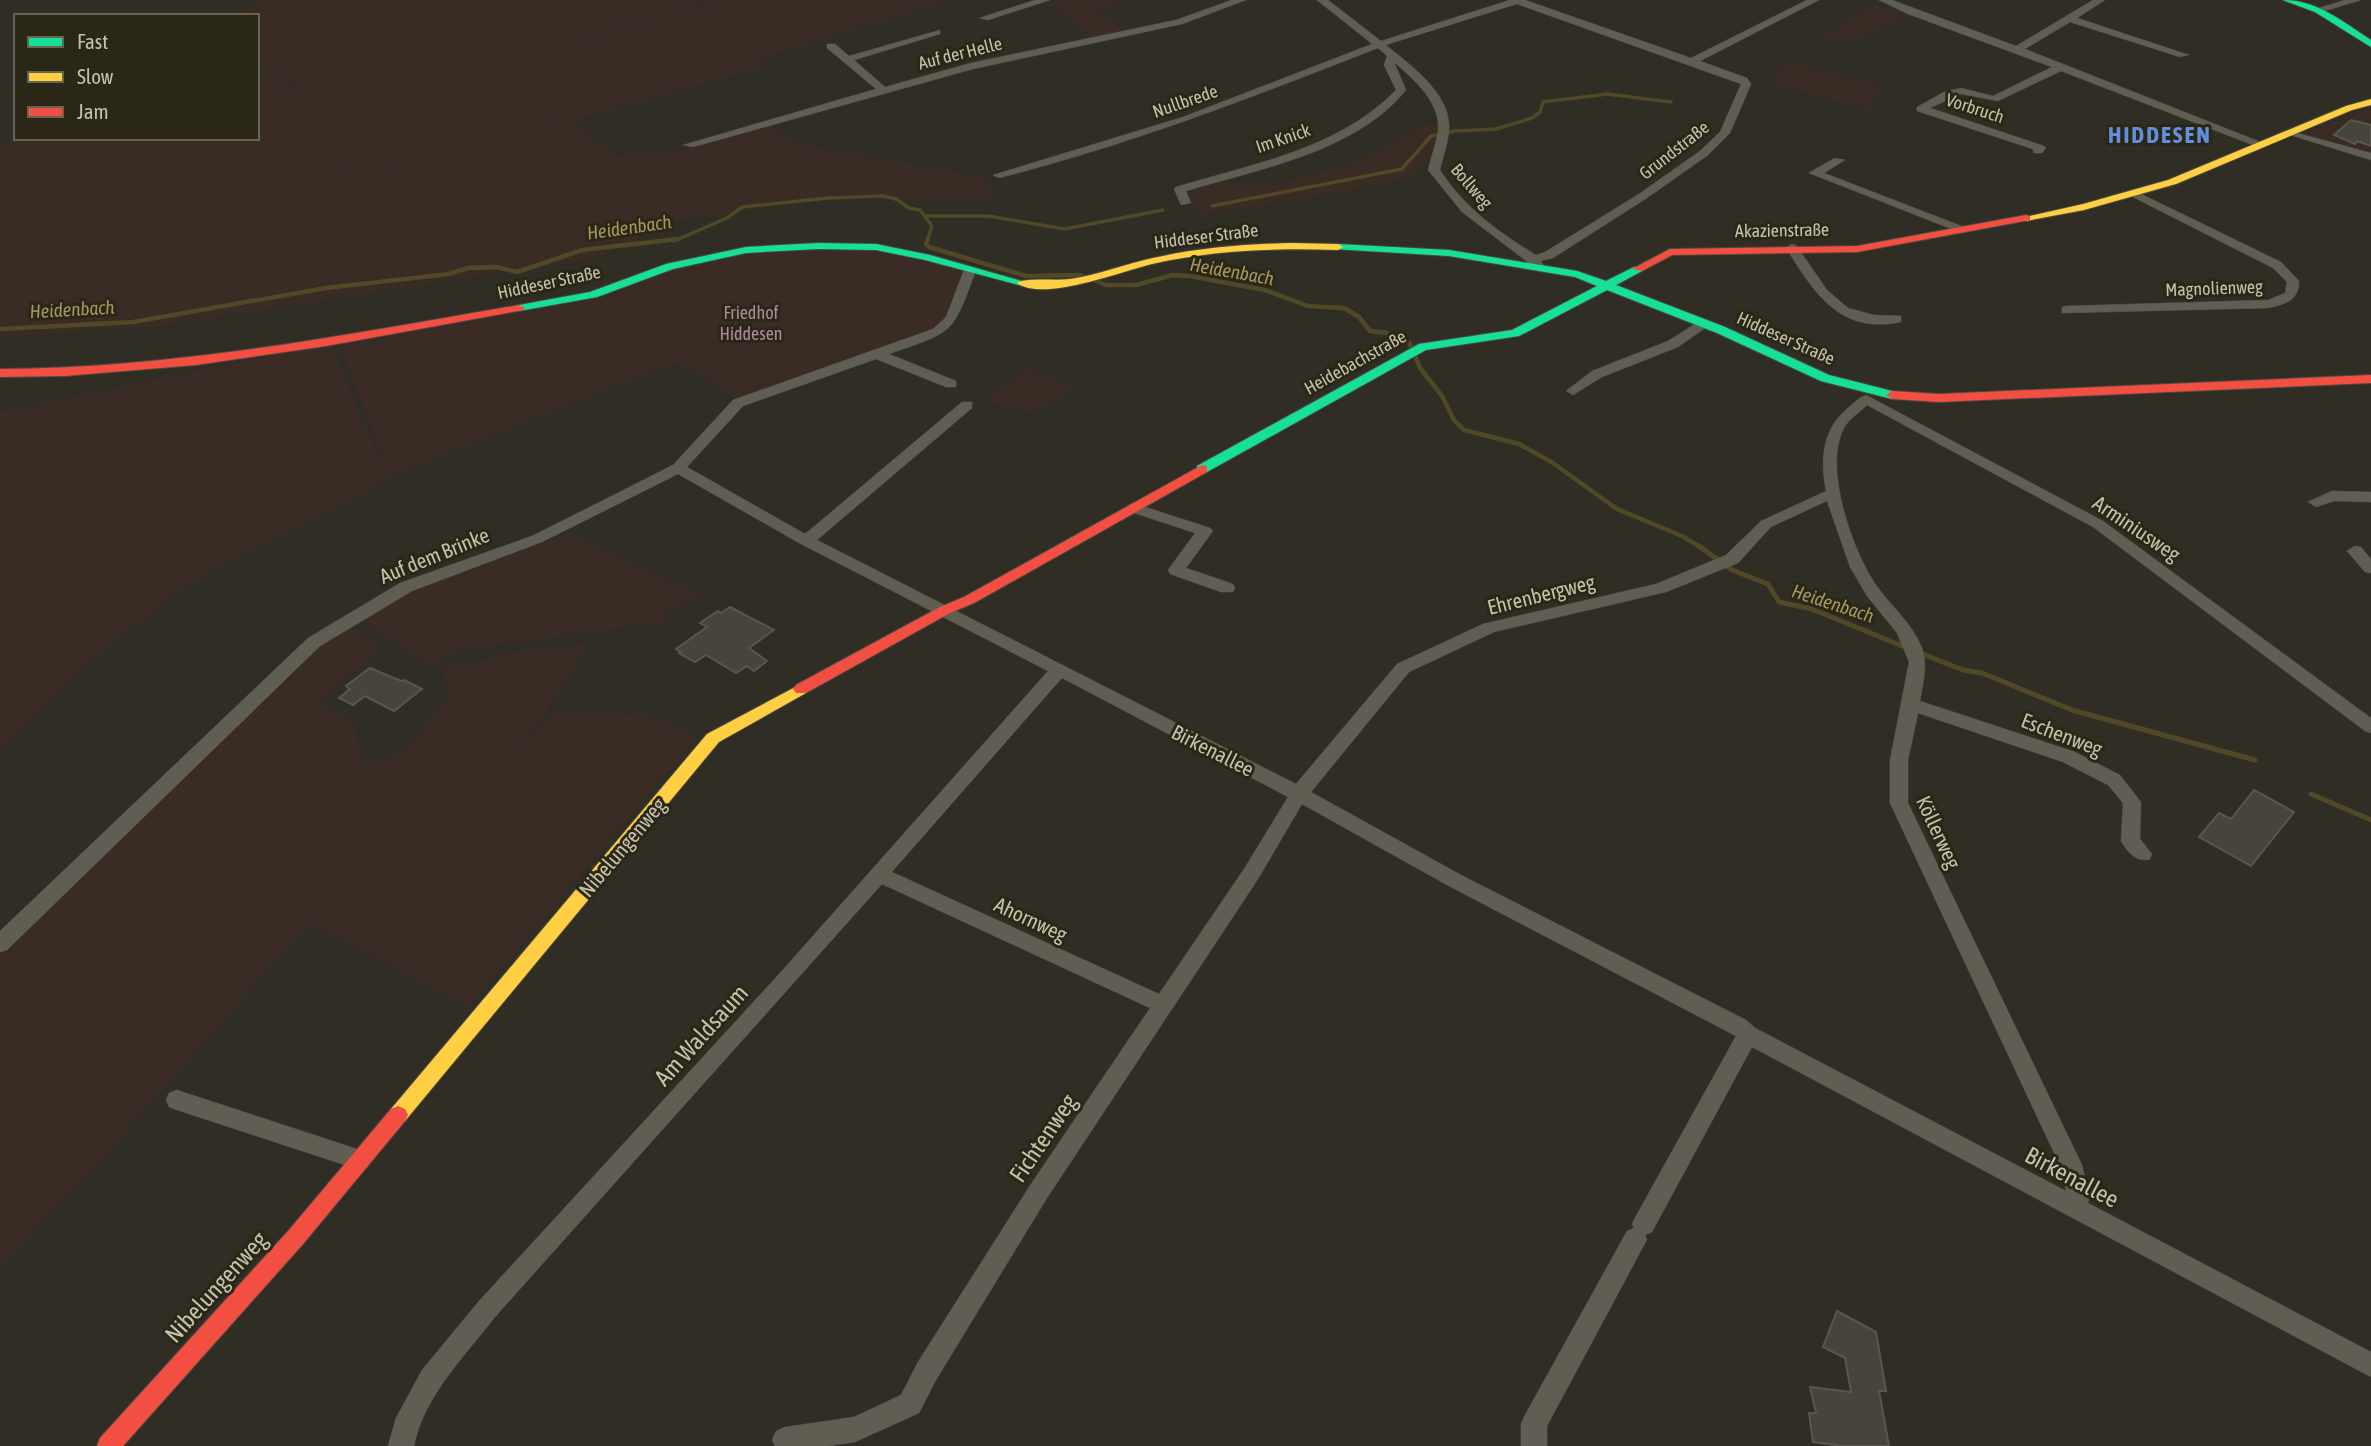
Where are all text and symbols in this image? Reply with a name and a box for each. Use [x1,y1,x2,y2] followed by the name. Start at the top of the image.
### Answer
[14,14,259,140] legend
[77,29,108,53] text: Fast
[916,32,1004,74] street label: Auf der Helle
[77,64,114,88] text: Slow
[1150,80,1220,122] street label: Nullbrede
[1943,89,2007,127] street label: Vorbruch
[77,99,109,123] text: Jam
[1635,116,1713,184] street label: Grundstraße
[1253,119,1313,157] street label: Im Knick
[2108,122,2212,148] district label: HIDDESEN
[1447,159,1497,213] street label: Bollweg
[585,210,673,244] water label: Heidenbach
[1153,219,1259,253] street label: Hiddeser Straße
[1735,219,1829,241] street label: Akazienstraße
[1188,253,1276,289] water label: Heidenbach
[496,261,602,303] street label: Hiddeser Straße
[2165,276,2263,300] street label: Magnolienweg
[29,296,115,322] water label: Heidenbach
[719,302,783,344] park label: Friedhof Hiddesen
[1734,307,1838,369] street label: Hiddeser Straße
[1300,325,1410,399] street label: Heidebachstraße
[2089,490,2185,566] street label: Arminiusweg
[376,522,492,588] street label: Auf dem Brinke
[1485,569,1597,619] street label: Ehrenbergweg
[1789,579,1877,627] water label: Heidenbach
[2018,708,2106,760] street label: Eschenweg
[1168,719,1258,781] street label: Birkenallee
[1912,792,1966,872] street label: Köllerweg
[574,793,670,901] street label: Nibelungenweg
[991,892,1071,946] street label: Ahornweg
[649,979,753,1091] street label: Am Waldsaum
[1004,1088,1083,1187] street label: Fichtenweg
[2021,1141,2123,1213] street label: Birkenallee
[159,1226,273,1348] street label: Nibelungenweg

